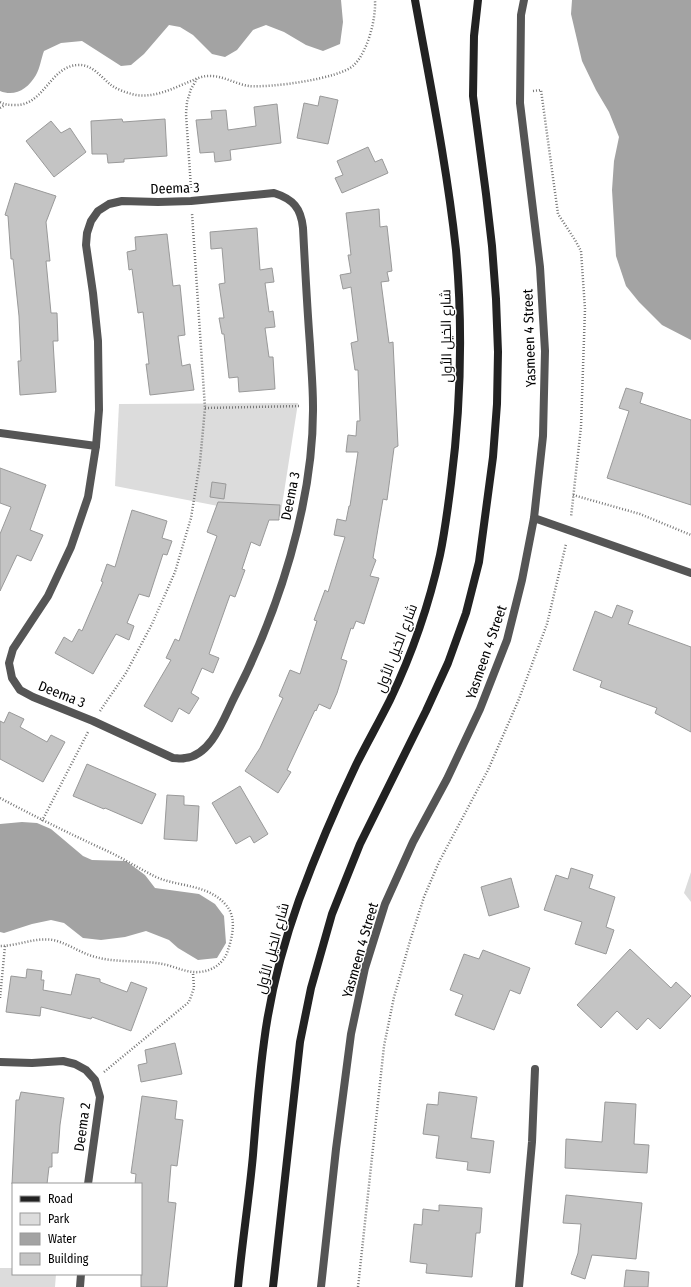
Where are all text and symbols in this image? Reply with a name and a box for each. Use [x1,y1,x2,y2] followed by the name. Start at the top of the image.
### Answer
[150,179,200,198] street label: Deema 3
[519,288,540,387] street label: Yasmeen 4 Street
[437,289,456,383] street label: شارع الخيل الأول
[277,470,304,522] street label: Deema 3
[372,602,421,695] street label: شارع الخيل الأول
[462,602,511,701] street label: Yasmeen 4 Street
[36,677,88,712] street label: Deema 3
[339,900,382,1000] street label: Yasmeen 4 Street
[252,901,293,995] street label: شارع الخيل الأول
[71,1102,94,1153] street label: Deema 2
[12,1183,142,1275] legend
[48,1192,73,1206] text: Road
[48,1212,70,1226] text: Park
[48,1232,77,1246] text: Water
[48,1252,89,1266] text: Building

